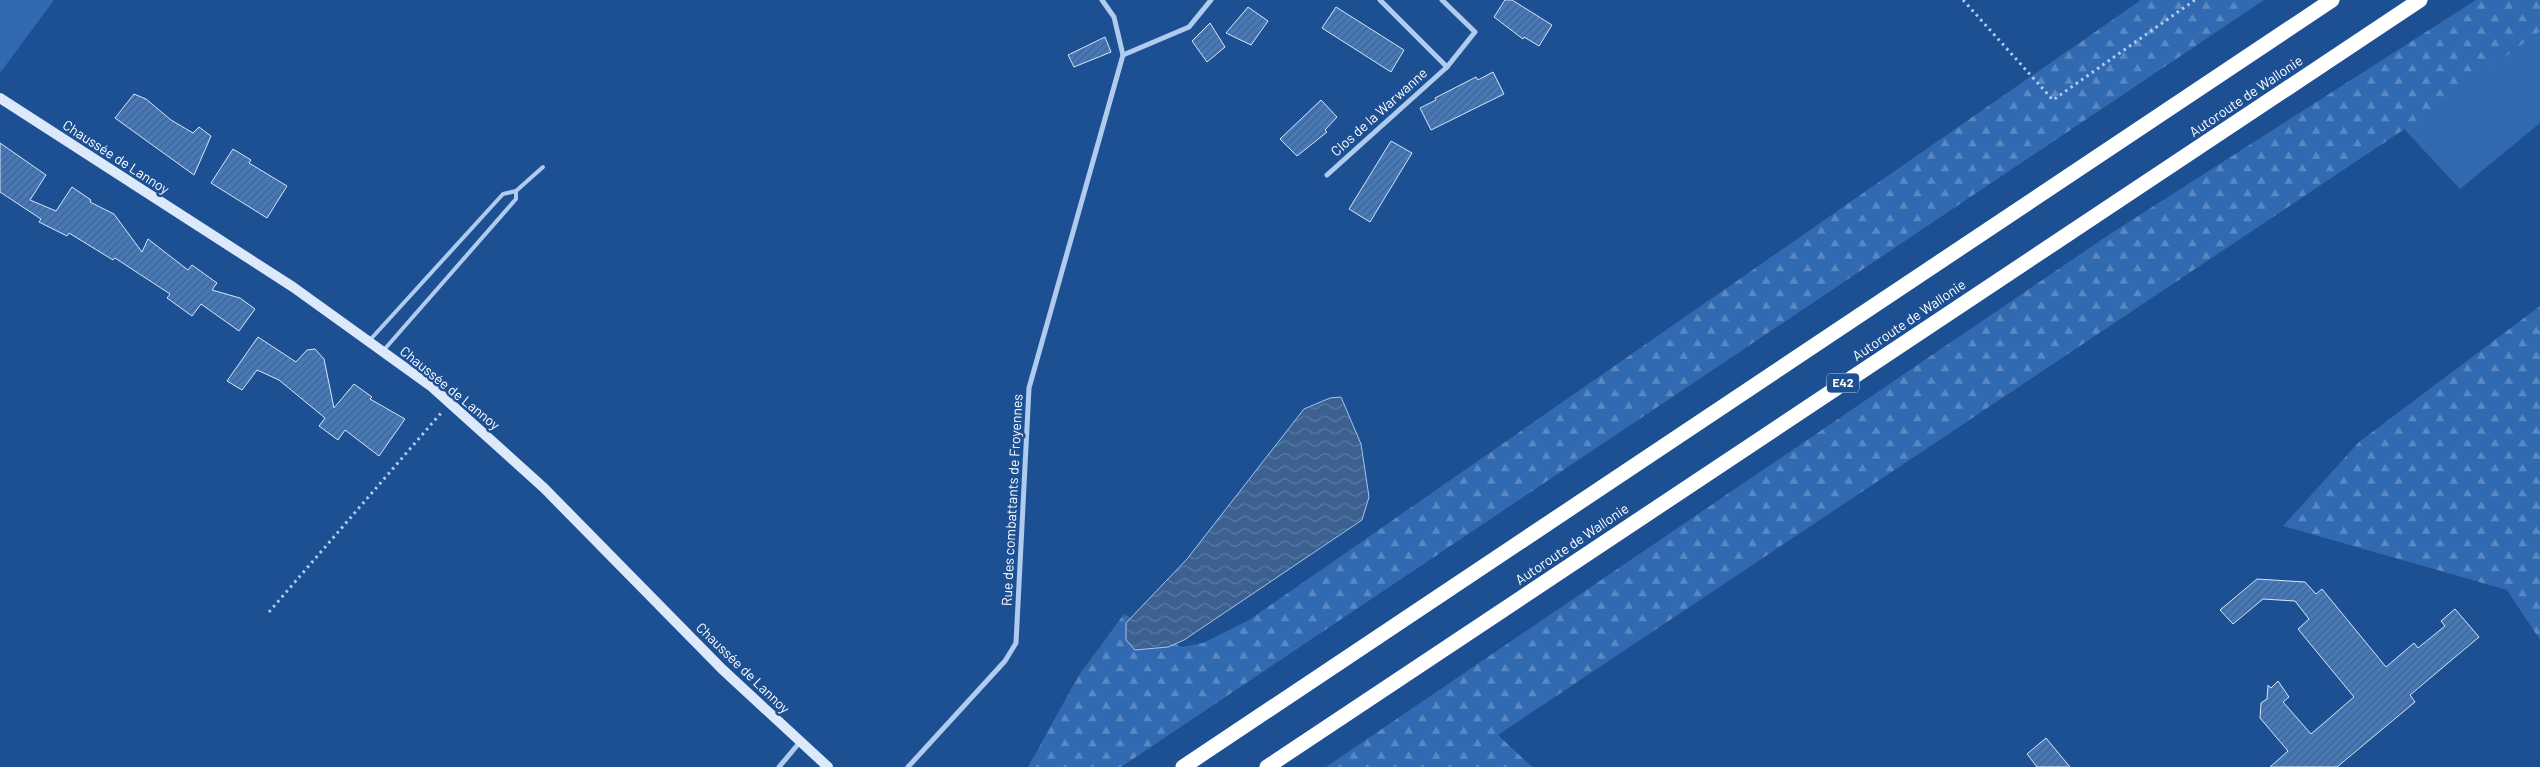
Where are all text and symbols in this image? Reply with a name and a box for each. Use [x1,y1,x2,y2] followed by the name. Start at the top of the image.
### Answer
[2186,51,2306,140] street label: Autoroute de Wallonie
[1327,64,1430,159] street label: Clos de la Warwanne
[60,116,173,198] street label: Chaussée de Lannoy
[1849,275,1969,364] street label: Autoroute de Wallonie
[397,342,504,433] street label: Chaussée de Lannoy
[1827,373,1859,392] road number: E42
[997,393,1026,606] street label: Rue des combattants de Froyennes
[1512,499,1632,588] street label: Autoroute de Wallonie
[693,619,794,717] street label: Chaussée de Lannoy

